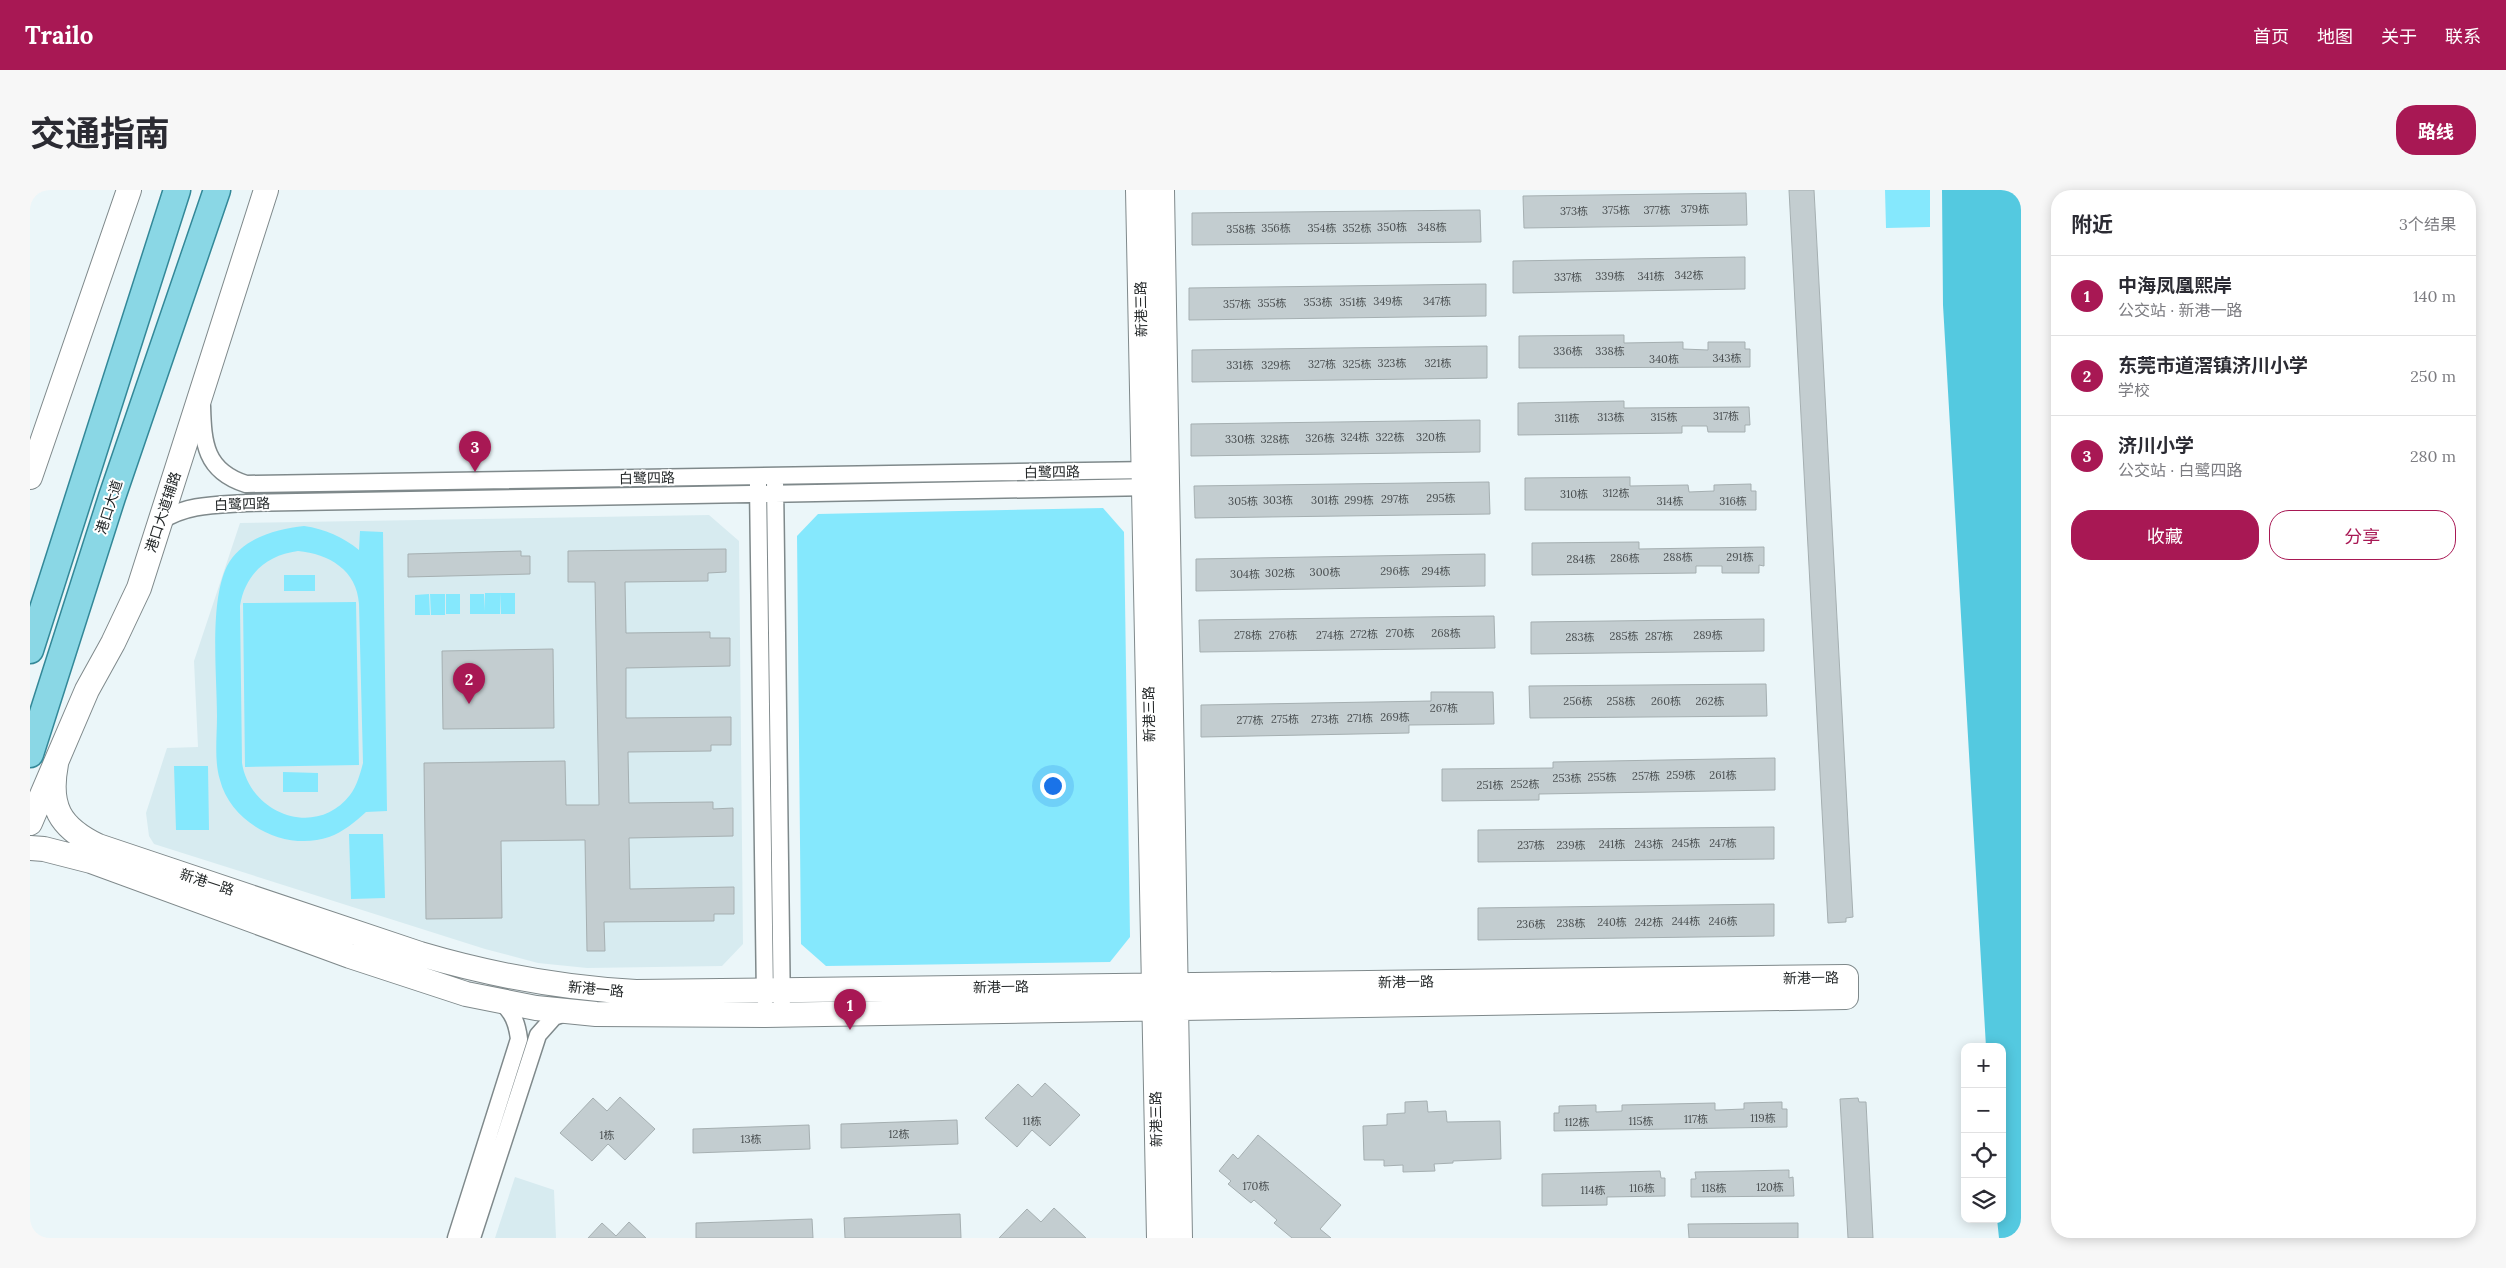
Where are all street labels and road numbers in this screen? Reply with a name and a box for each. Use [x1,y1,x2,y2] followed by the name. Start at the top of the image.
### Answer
[1132,281,1150,337] street label: 新港三路
[1024,463,1080,481] street label: 白鹭四路
[141,469,185,555] street label: 港口大道辅路
[619,469,675,487] street label: 白鹭四路
[92,478,126,536] street label: 港口大道
[214,494,270,514] street label: 白鹭四路
[1140,686,1158,742] street label: 新港三路
[178,865,236,899] street label: 新港一路
[1783,969,1839,987] street label: 新港一路
[1378,973,1434,991] street label: 新港一路
[567,978,625,1000] street label: 新港一路
[973,978,1029,996] street label: 新港一路
[1147,1091,1165,1147] street label: 新港三路

